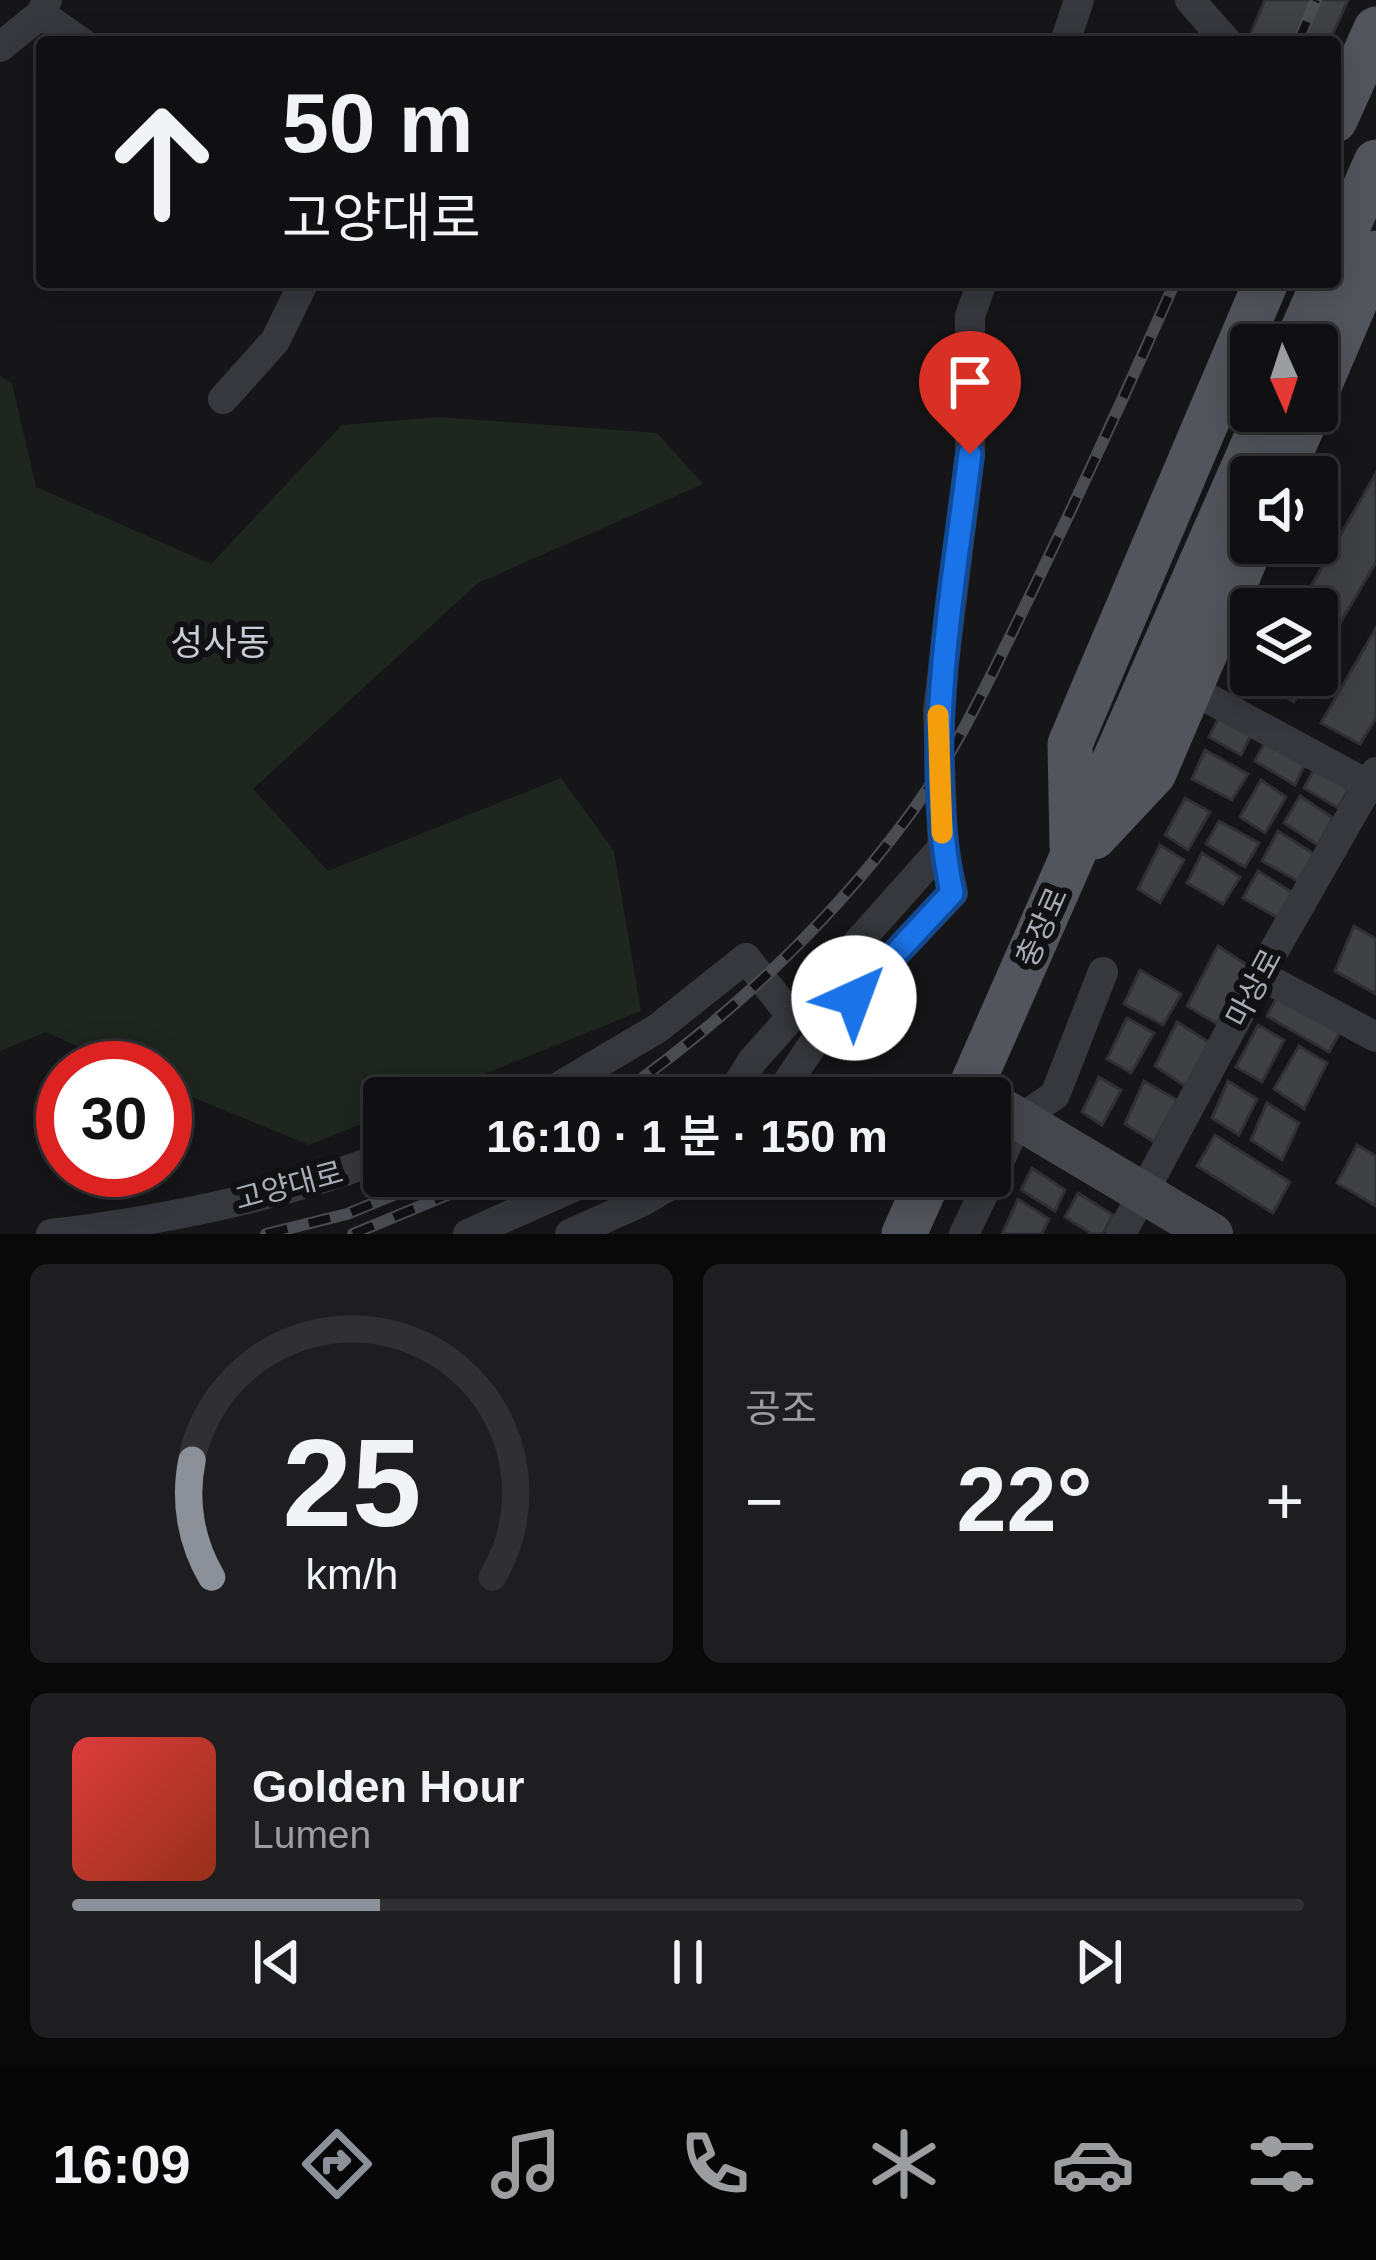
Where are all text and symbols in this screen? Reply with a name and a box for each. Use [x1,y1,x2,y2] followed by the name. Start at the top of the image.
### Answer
[282,76,473,170] text: 50 m
[84,84,240,240] icon: ahead
[282,188,481,248] text: 고양대로
[1230,324,1338,432] north arrow
[1230,324,1338,696] map controls
[919,331,1021,454] pin
[937,349,1003,415] icon: arrive
[1230,456,1338,564] button: sound
[1230,588,1338,696] button: layers
[170,622,270,663] district label: 성사동
[1010,882,1073,971] street label: 충장로
[791,935,917,1061] position arrow
[1220,943,1288,1032] street label: 마상로
[36,1041,192,1197] speed limit sign: 30
[486,1111,888,1162] text: 16:10 · 1 분 · 150 m
[231,1155,346,1216] street label: 고양대로
[745,1387,817,1430] text: 공조
[282,1413,421,1552] text: 25
[956,1450,1093,1550] text: 22°
[745,1464,784,1538] text: −
[1265,1464,1304,1538] text: +
[305,1549,398,1597] text: km/h
[252,1761,524,1812] text: Golden Hour
[252,1813,371,1856] text: Lumen
[244,1929,310,1995] icon: previous
[655,1929,721,1995] icon: pause
[1066,1929,1132,1995] icon: next
[295,2122,379,2206] icon: directions
[484,2122,568,2206] icon: music
[673,2122,757,2206] icon: phone
[862,2122,946,2206] icon: climate
[1051,2122,1135,2206] icon: car
[1240,2122,1324,2206] icon: filters
[52,2134,191,2194] text: 16:09

